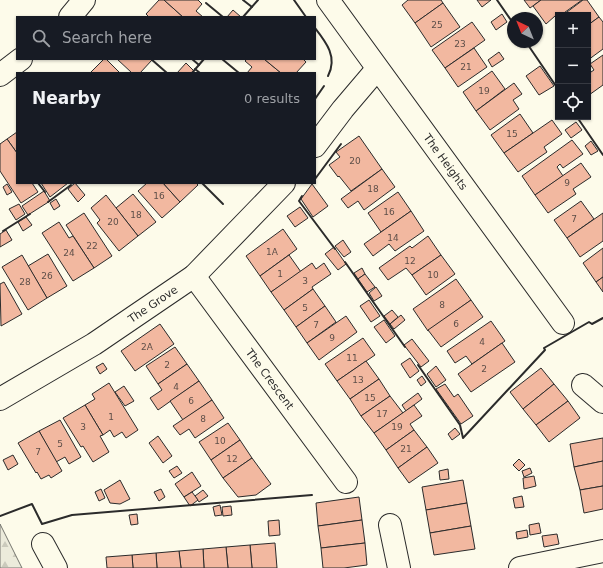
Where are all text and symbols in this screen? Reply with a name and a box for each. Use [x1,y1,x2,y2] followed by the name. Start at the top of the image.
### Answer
[507,12,543,48] north arrow
[555,12,591,120] map controls
[555,12,591,48] button: +
[16,16,316,60] search box
[431,20,443,30] house number: 25
[30,27,52,49] icon: search
[62,29,152,47] text: Search here
[454,39,466,49] house number: 23
[555,48,591,84] button: −
[460,62,472,72] house number: 21
[555,84,591,120] button: locate
[478,86,490,96] house number: 19
[32,88,101,108] text: Nearby
[244,91,300,106] text: 0 results
[506,129,518,139] house number: 15
[420,130,471,193] street label: The Heights
[349,156,361,166] house number: 20
[564,178,570,188] house number: 9
[367,184,379,194] house number: 18
[153,191,165,201] house number: 16
[383,207,395,217] house number: 16
[130,210,142,220] house number: 18
[571,214,577,224] house number: 7
[107,217,119,227] house number: 20
[387,233,399,243] house number: 14
[86,241,98,251] house number: 22
[266,247,279,257] house number: 1A
[63,248,75,258] house number: 24
[404,256,416,266] house number: 12
[277,269,283,279] house number: 1
[427,270,439,280] house number: 10
[41,271,53,281] house number: 26
[302,276,308,286] house number: 3
[19,277,31,287] house number: 28
[125,283,180,326] street label: The Grove
[439,300,445,310] house number: 8
[302,303,308,313] house number: 5
[453,319,459,329] house number: 6
[313,320,319,330] house number: 7
[329,333,335,343] house number: 9
[479,337,485,347] house number: 4
[141,342,154,352] house number: 2A
[243,345,297,413] street label: The Crescent
[346,353,358,363] house number: 11
[164,360,170,370] house number: 2
[481,364,487,374] house number: 2
[352,375,364,385] house number: 13
[173,382,179,392] house number: 4
[364,393,376,403] house number: 15
[188,396,194,406] house number: 6
[376,409,388,419] house number: 17
[108,412,114,422] house number: 1
[200,414,206,424] house number: 8
[80,422,86,432] house number: 3
[391,422,403,432] house number: 19
[214,436,226,446] house number: 10
[57,439,63,449] house number: 5
[400,444,412,454] house number: 21
[35,447,41,457] house number: 7
[226,454,238,464] house number: 12

